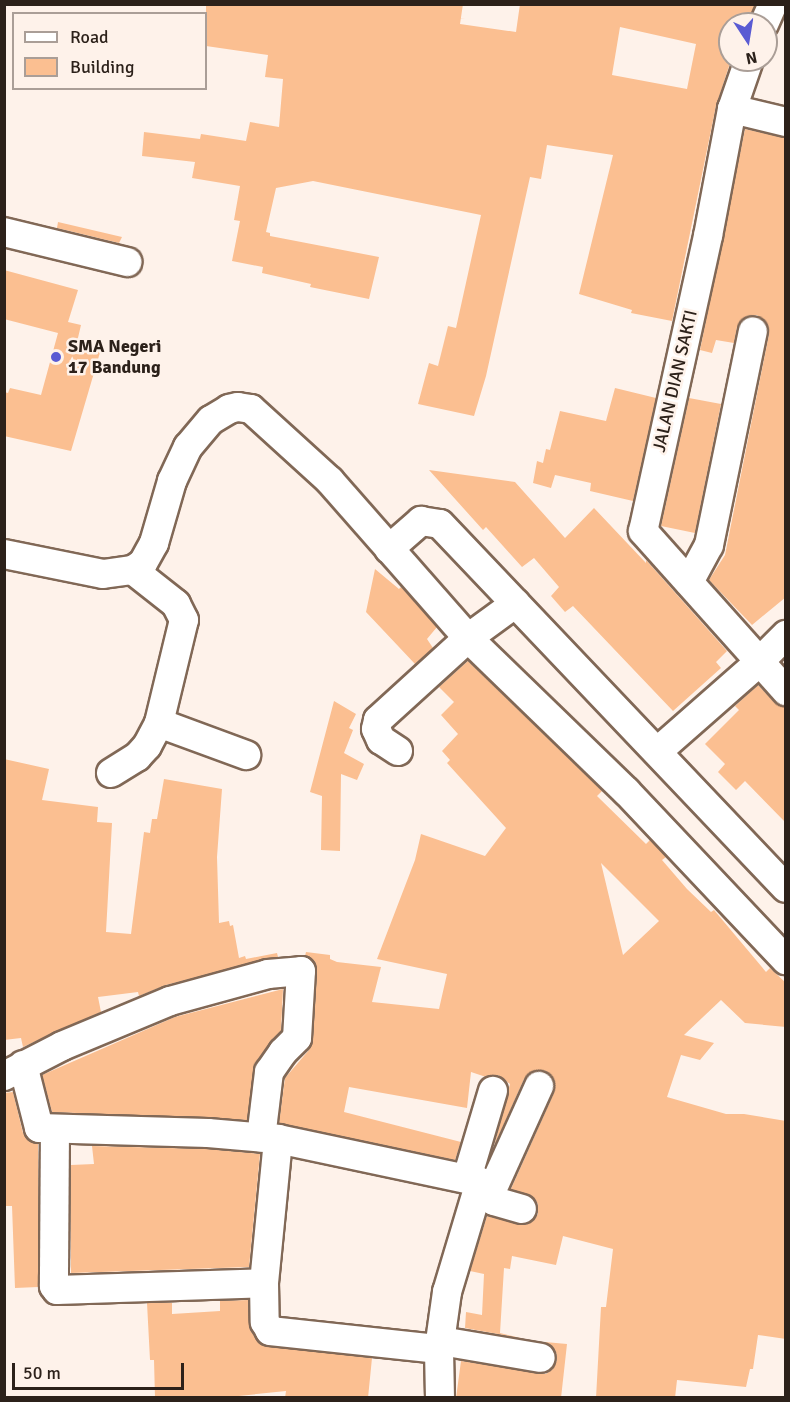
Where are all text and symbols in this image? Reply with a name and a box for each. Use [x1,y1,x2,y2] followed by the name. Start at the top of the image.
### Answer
[12,12,207,90] legend
[718,12,778,72] north arrow
[70,26,109,48] text: Road
[744,47,759,69] text: N
[70,56,134,78] text: Building
[648,308,702,454] street label: JALAN DIAN SAKTI
[68,336,161,378] place label: SMA Negeri 17 Bandung
[49,350,63,364] marker: SMA Negeri 17 Bandung
[15,1351,188,1389] scale bar
[23,1362,61,1384] text: 50 m

